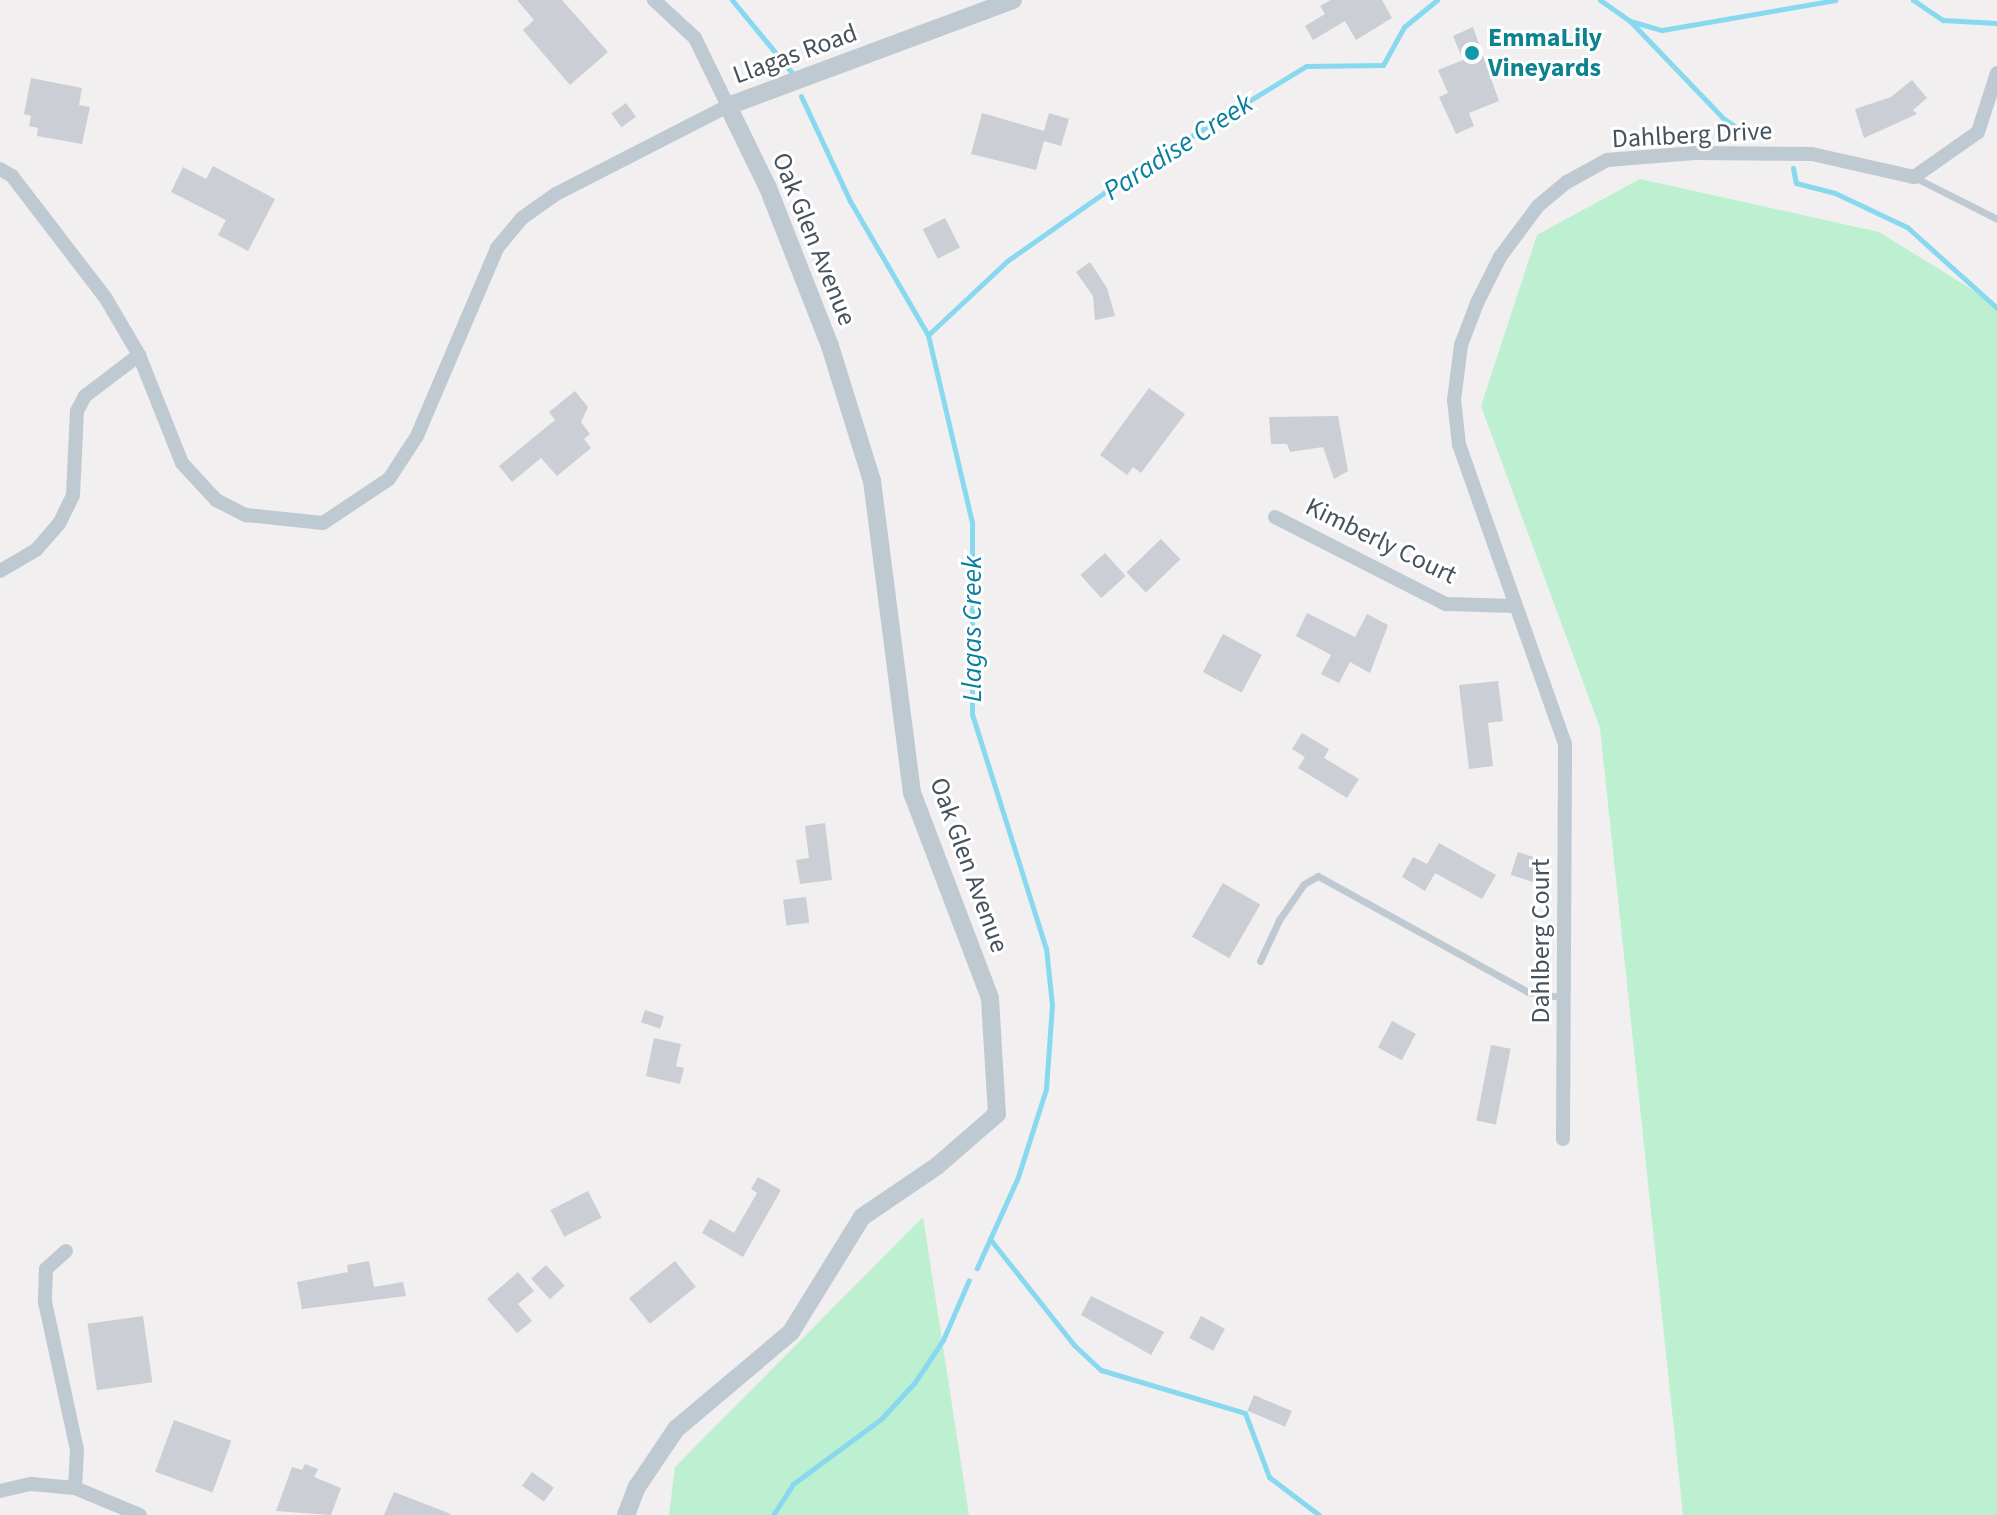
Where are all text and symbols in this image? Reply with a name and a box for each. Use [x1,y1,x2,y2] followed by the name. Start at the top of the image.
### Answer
[729,17,861,91] street label: Llagas Road
[1488,22,1602,84] place label: EmmaLily Vineyards
[1463,44,1481,62] marker: EmmaLily Vineyards
[1097,86,1259,208] water label: Paradise Creek
[1611,115,1773,155] street label: Dahlberg Drive
[765,148,863,330] street label: Oak Glen Avenue
[1300,491,1462,591] street label: Kimberly Court
[955,556,989,702] water label: Llagas Creek
[923,773,1015,957] street label: Oak Glen Avenue
[1525,858,1557,1024] street label: Dahlberg Court

